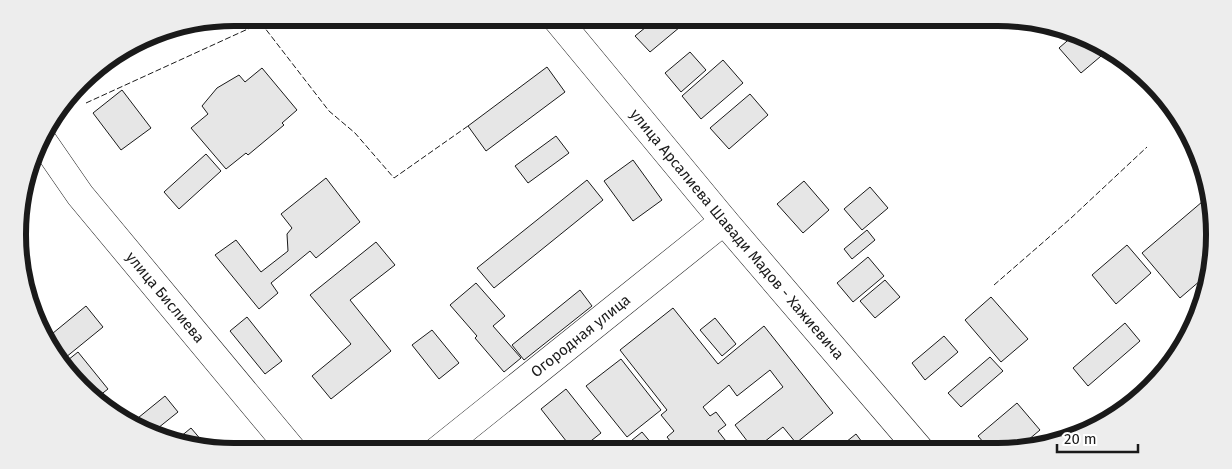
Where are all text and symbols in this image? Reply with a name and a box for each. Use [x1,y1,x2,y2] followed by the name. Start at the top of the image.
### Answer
[626,105,848,363] street label: улица Арсалиева Шавади Мадов - Хажиевича
[122,248,208,347] street label: улица Бислиева
[527,291,634,381] street label: Огородная улица
[1057,422,1138,454] scale bar
[1064,430,1097,448] text: 20 m

